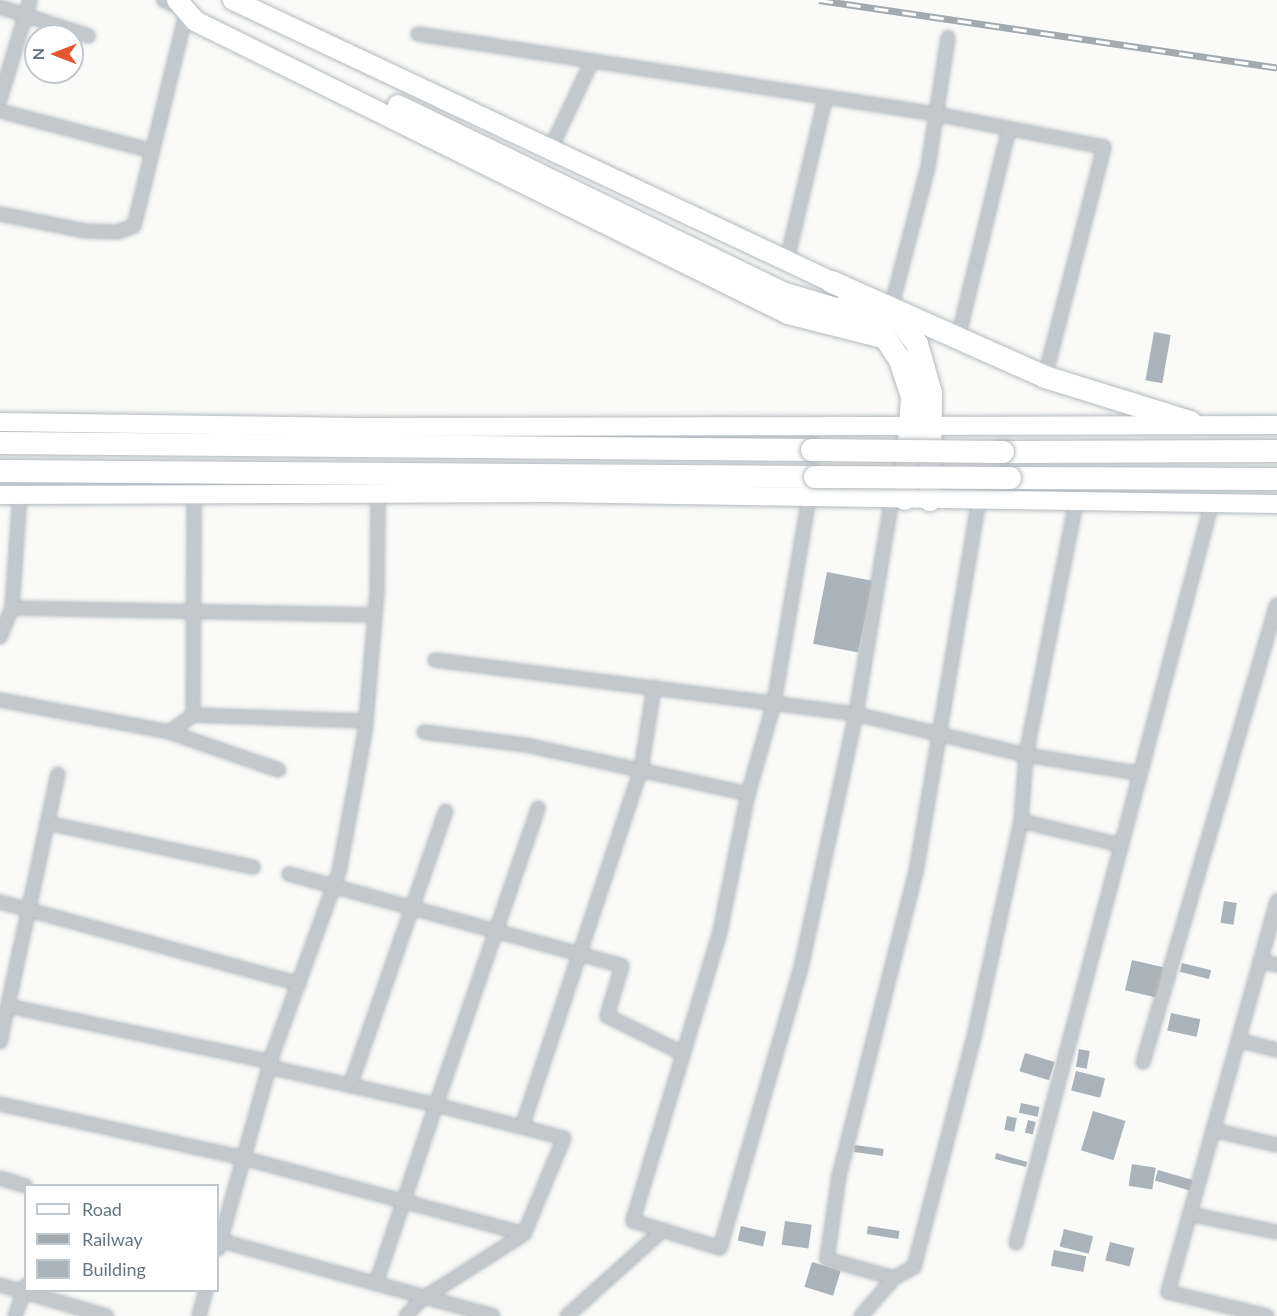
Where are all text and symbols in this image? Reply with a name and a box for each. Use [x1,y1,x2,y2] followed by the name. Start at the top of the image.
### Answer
[24,24,84,84] north arrow
[28,48,47,60] text: N
[24,1184,219,1292] legend
[82,1198,122,1220] text: Road
[82,1228,143,1250] text: Railway
[82,1258,146,1280] text: Building

